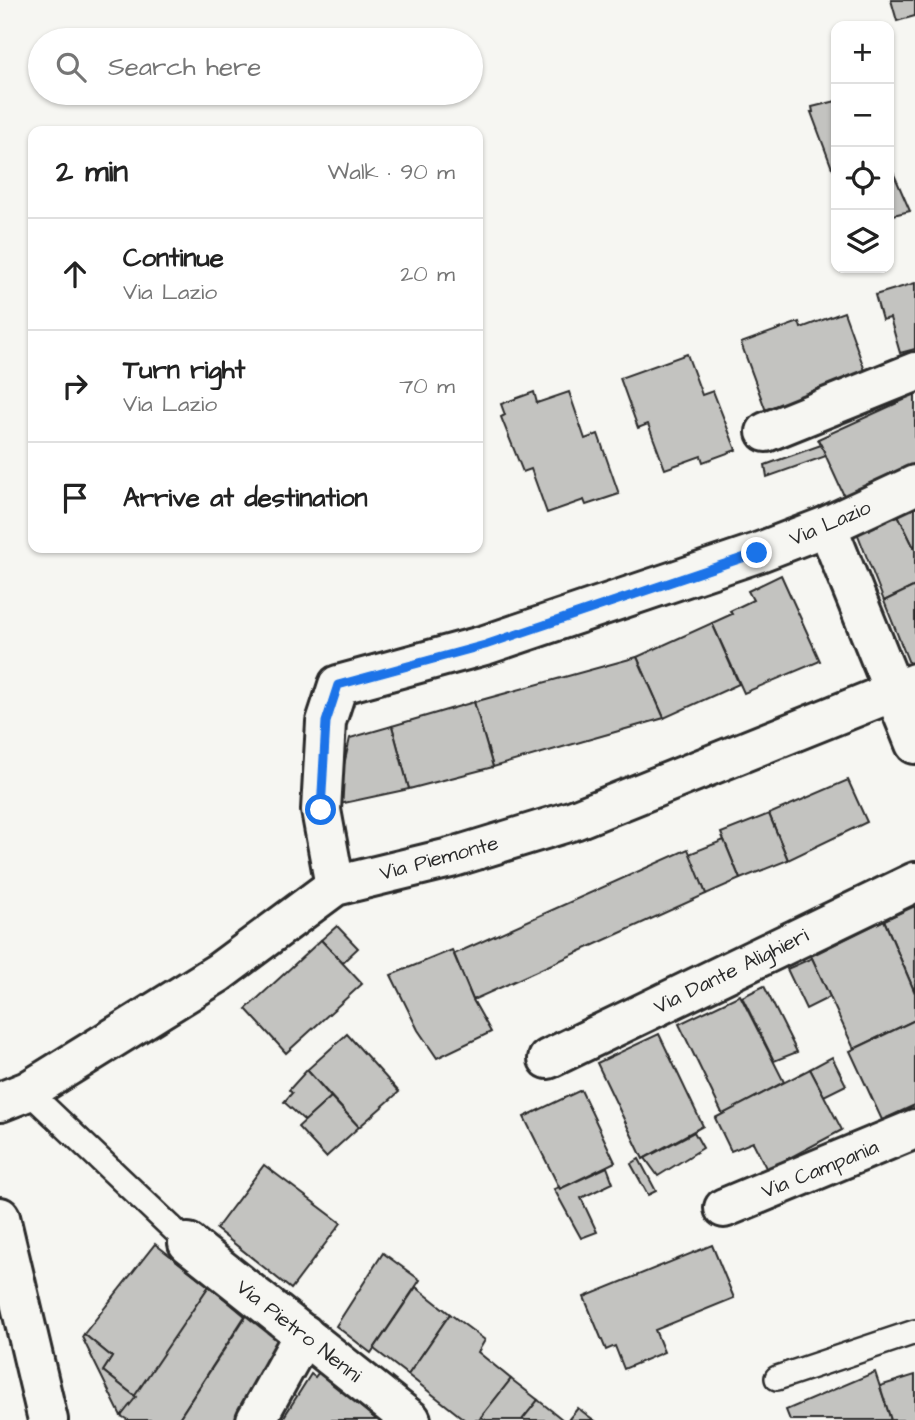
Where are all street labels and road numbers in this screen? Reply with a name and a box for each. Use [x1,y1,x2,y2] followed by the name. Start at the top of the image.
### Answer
[785,493,875,553] street label: Via Lazio
[376,828,502,888] street label: Via Piemonte
[649,921,814,1023] street label: Via Dante Alighieri
[757,1132,884,1207] street label: Via Campania
[230,1273,368,1389] street label: Via Pietro Nenni

